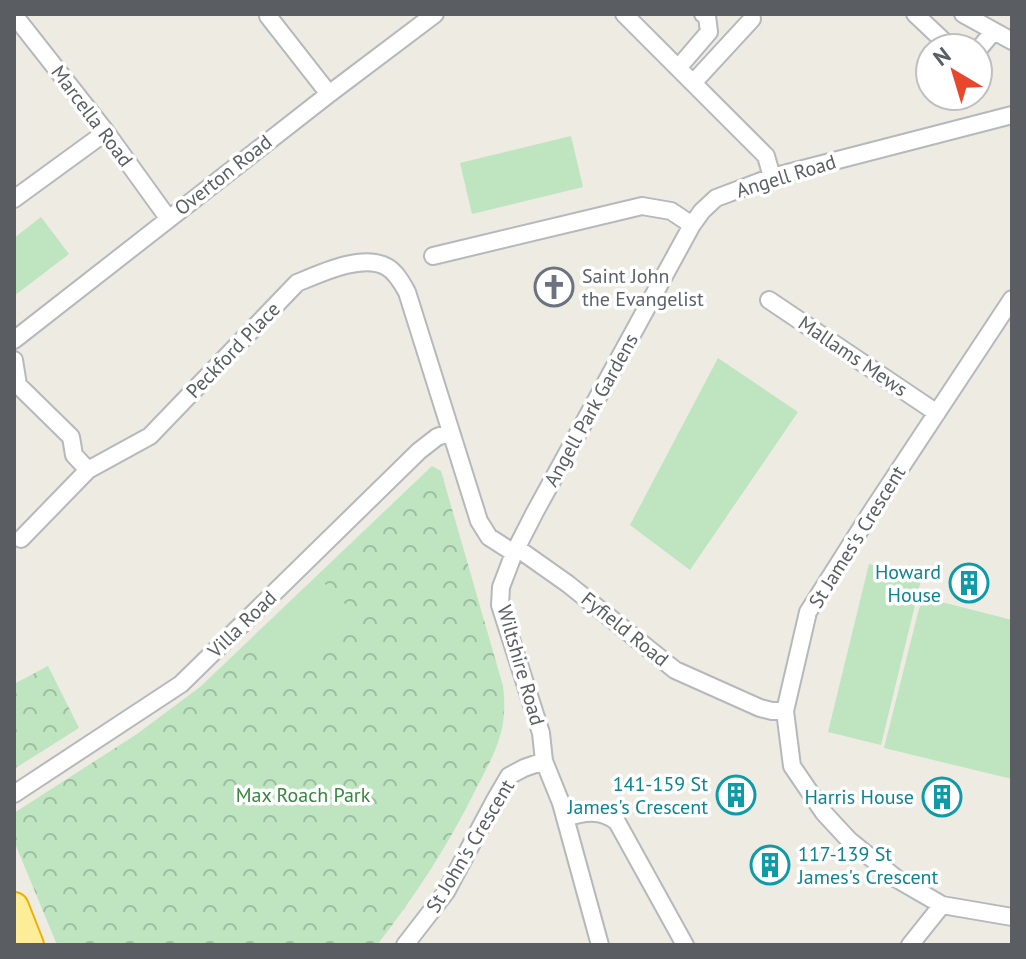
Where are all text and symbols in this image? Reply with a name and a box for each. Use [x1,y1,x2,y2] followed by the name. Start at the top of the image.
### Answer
[914,32,994,112] north arrow
[927,41,956,72] text: N
[45,60,139,172] street label: Marcella Road
[169,129,277,221] street label: Overton Road
[733,149,839,203] street label: Angell Road
[582,263,704,312] place label: Saint John the Evangelist
[533,266,575,308] church icon: Saint John the Evangelist
[180,296,286,404] street label: Peckford Place
[793,310,913,402] street label: Mallams Mews
[538,329,644,491] street label: Angell Park Gardens
[803,461,911,613] street label: St James's Crescent
[875,559,941,608] place label: Howard House
[948,562,990,604] building icon: Howard House
[201,585,282,664] street label: Villa Road
[576,586,674,672] street label: Fyfield Road
[491,602,551,728] street label: Wiltshire Road
[567,771,708,820] place label: 141-159 St James's Crescent
[420,774,520,917] street label: St John's Crescent
[715,774,757,816] building icon: 141-159 St James's Crescent
[921,776,963,818] building icon: Harris House
[236,782,371,808] park label: Max Roach Park
[804,784,914,810] place label: Harris House
[797,841,939,890] place label: 117-139 St James's Crescent
[749,844,791,886] building icon: 117-139 St James's Crescent

